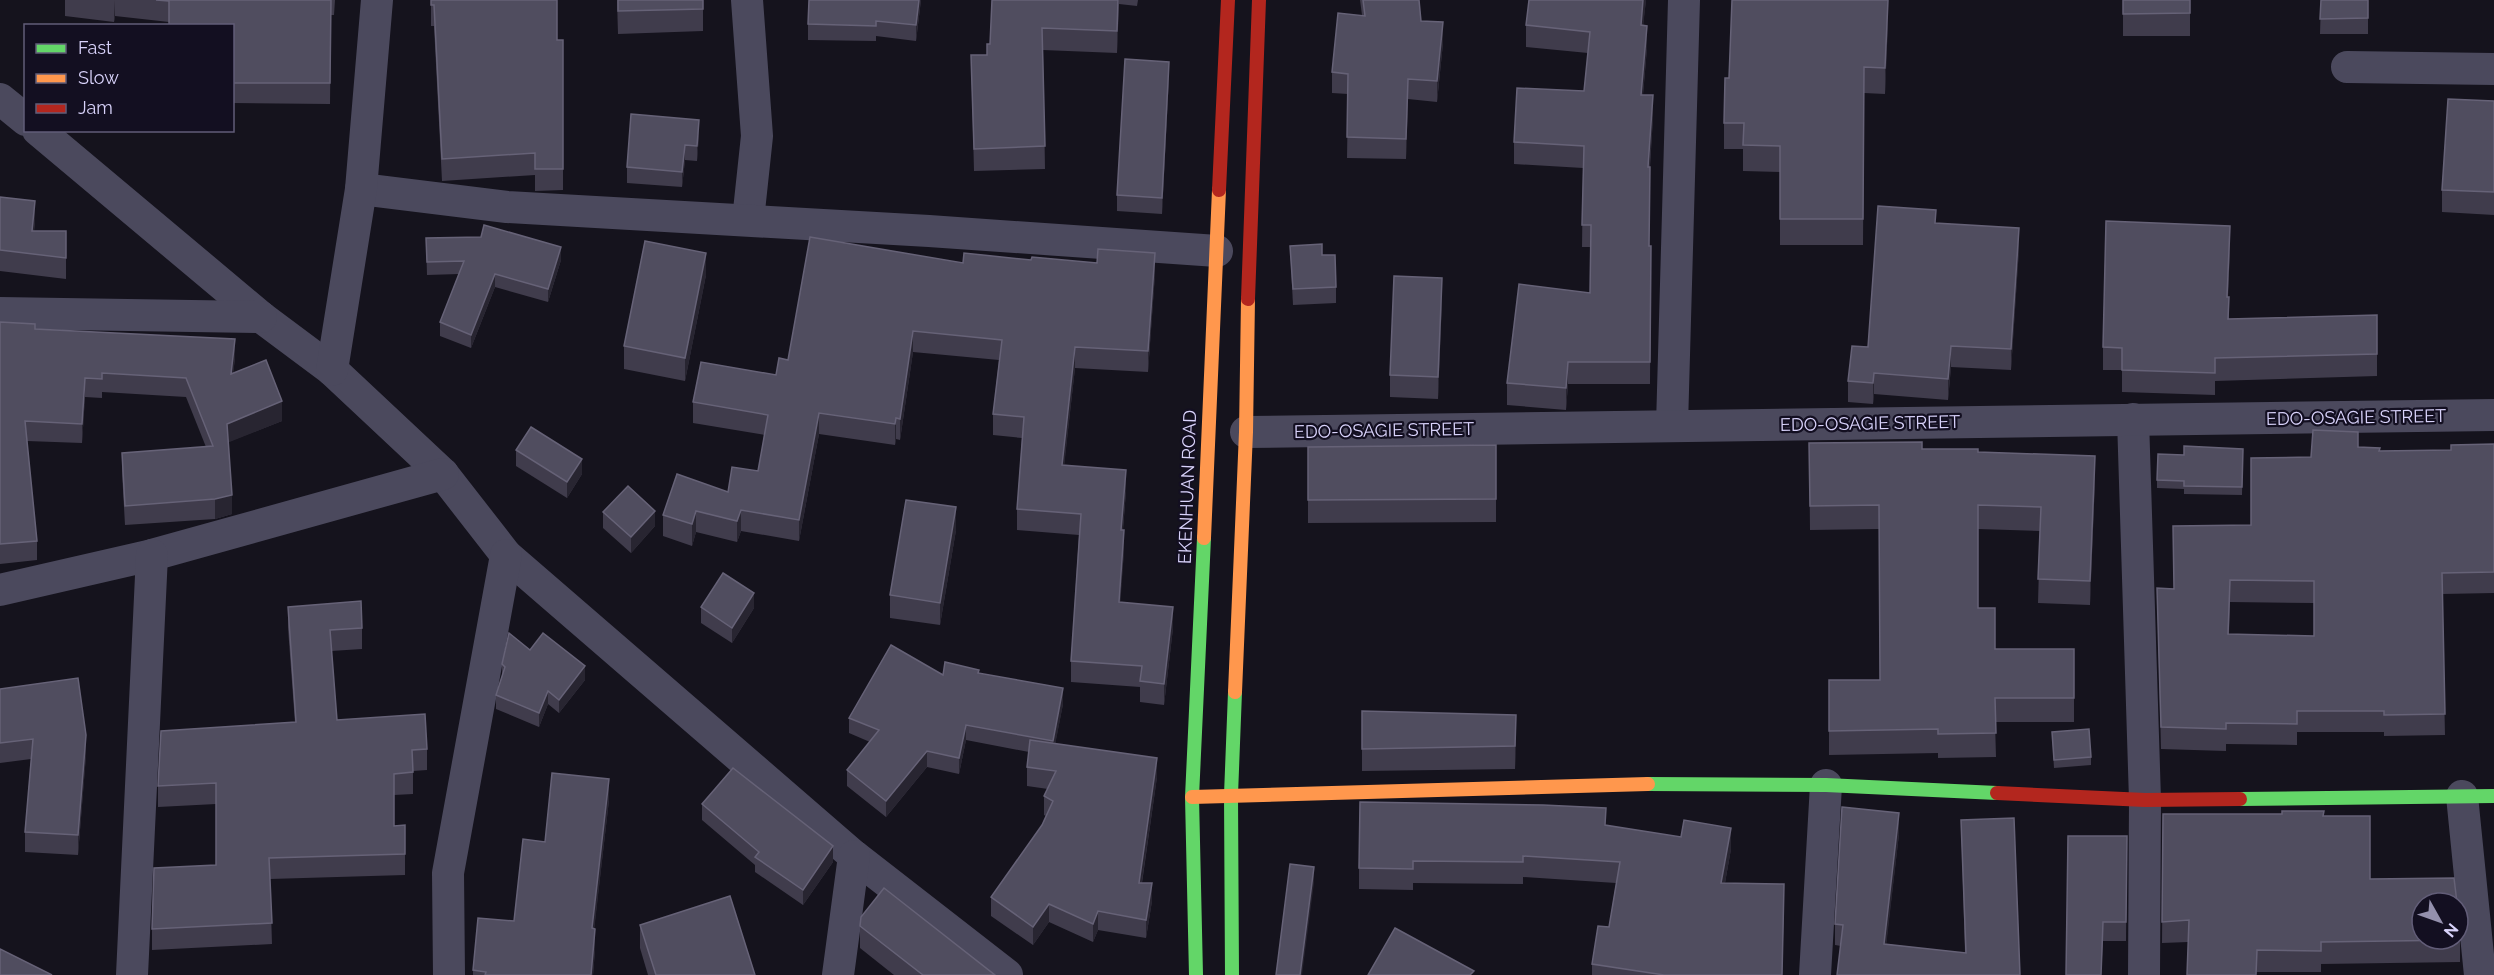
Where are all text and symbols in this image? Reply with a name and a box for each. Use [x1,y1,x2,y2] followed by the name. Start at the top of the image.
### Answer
[24,24,234,132] legend
[78,37,112,58] text: Fast
[78,67,119,88] text: Slow
[78,97,113,118] text: Jam
[2266,405,2446,429] street label: EDO-OSAGIE STREET
[1174,409,1200,564] street label: EKENHUAN ROAD
[1780,411,1960,435] street label: EDO-OSAGIE STREET
[1294,418,1474,442] street label: EDO-OSAGIE STREET
[2410,891,2470,951] north arrow
[2440,920,2462,941] text: N

